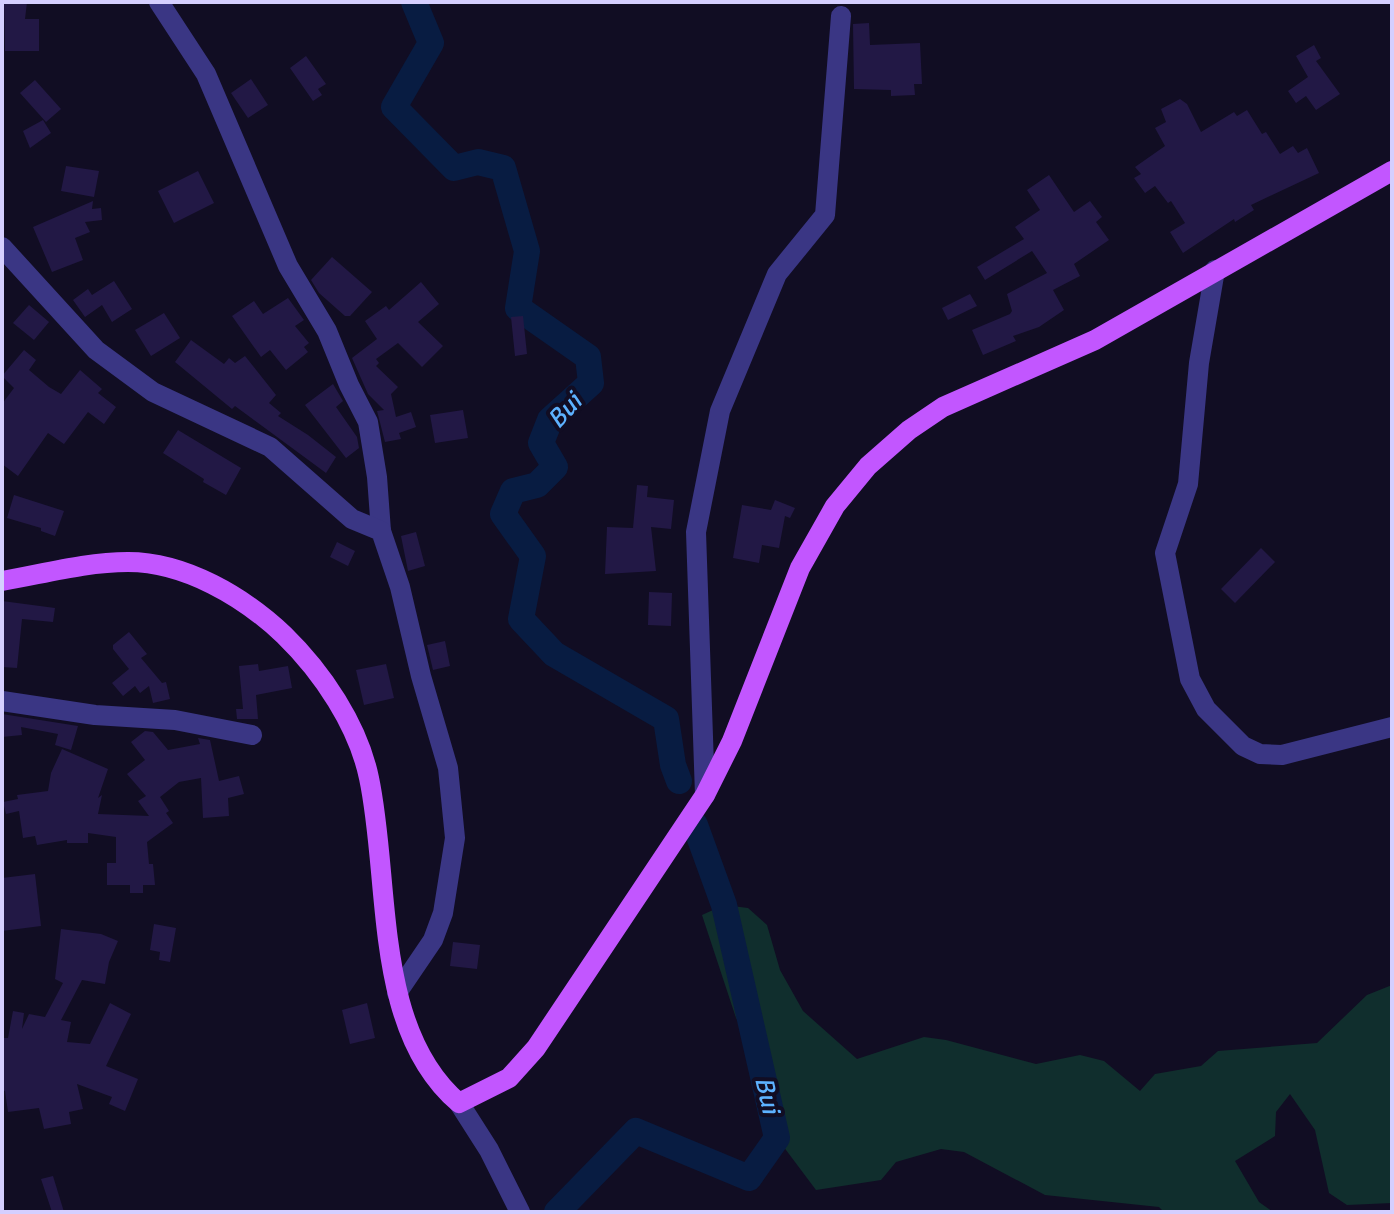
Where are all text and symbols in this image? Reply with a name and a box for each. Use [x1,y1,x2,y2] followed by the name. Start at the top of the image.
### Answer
[541,384,591,435] water label: Bui
[747,1073,787,1119] water label: Bui

